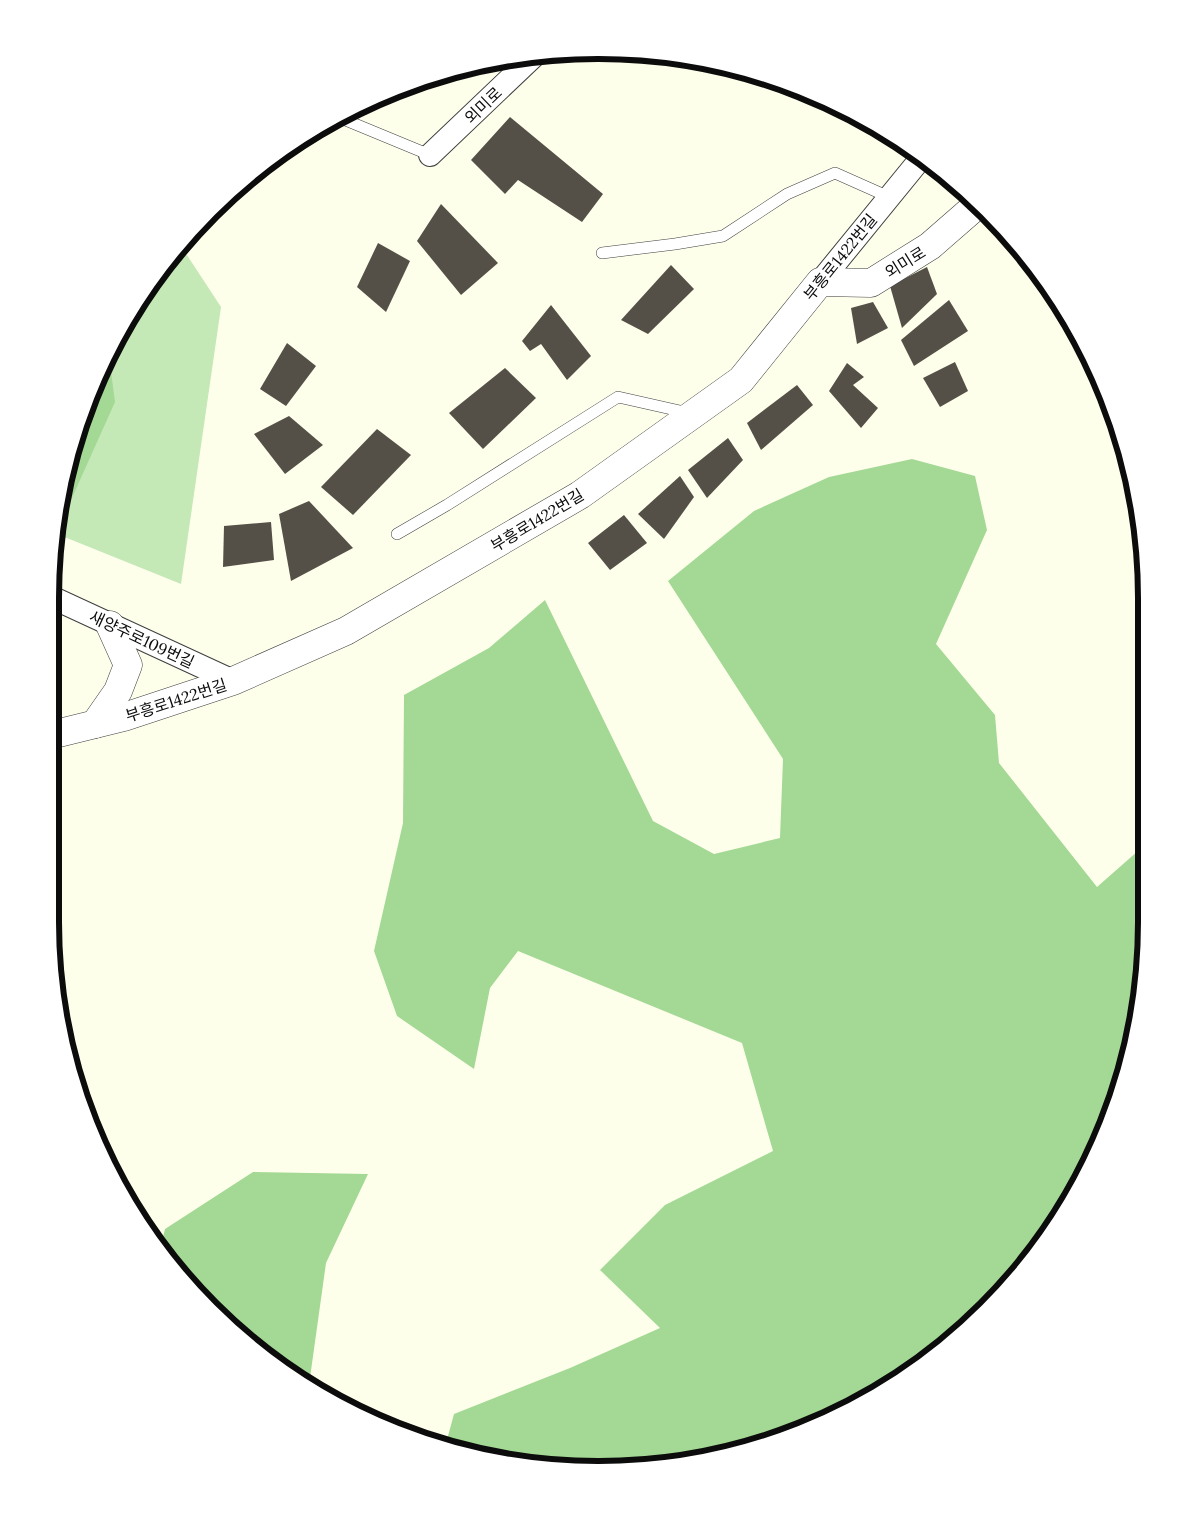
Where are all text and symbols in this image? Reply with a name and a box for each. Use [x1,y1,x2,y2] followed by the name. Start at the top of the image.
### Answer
[460,82,506,128] street label: 외미로
[799,210,881,304] street label: 부흥로1422번길
[881,242,929,282] street label: 외미로
[487,484,587,556] street label: 부흥로1422번길
[86,606,198,672] street label: 새양주로109번길
[123,674,229,726] street label: 부흥로1422번길

